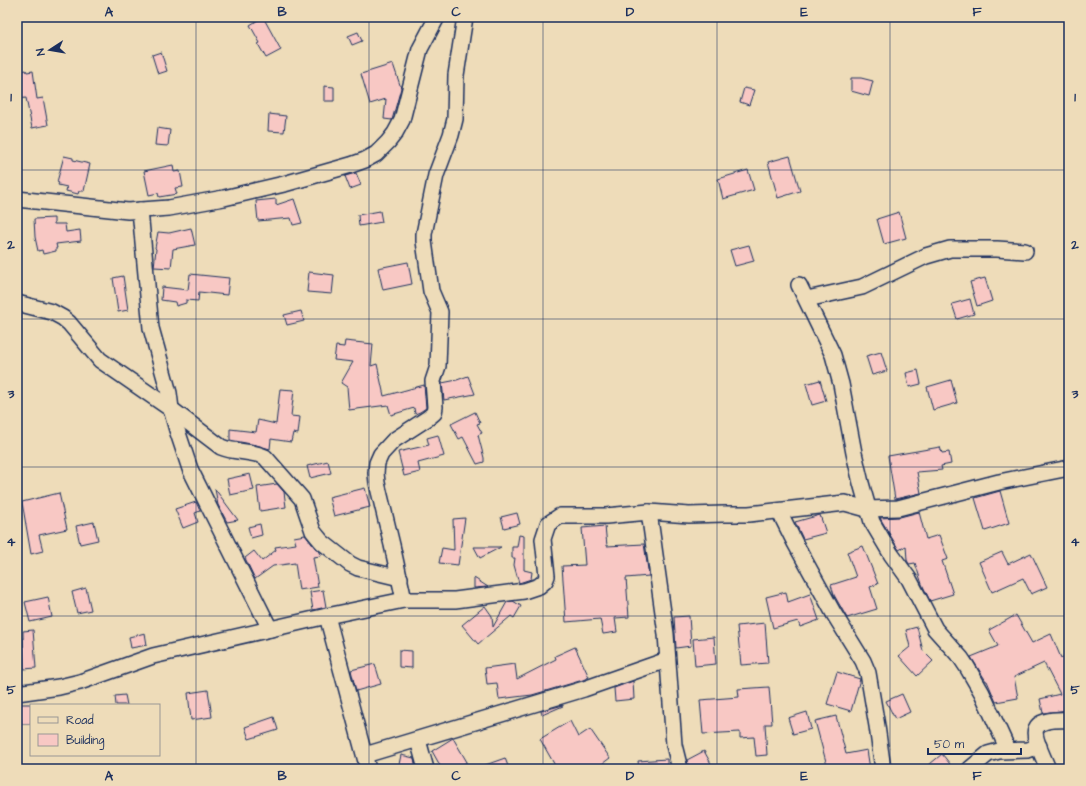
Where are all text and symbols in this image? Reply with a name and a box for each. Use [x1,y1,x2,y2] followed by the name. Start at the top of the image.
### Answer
[105,3,114,21] text: A
[277,3,287,21] text: B
[451,3,461,21] text: C
[626,3,635,21] text: D
[800,3,808,21] text: E
[972,3,982,21] text: F
[30,30,70,70] north arrow
[33,47,49,57] text: N
[10,88,12,106] text: 1
[1074,88,1076,106] text: 1
[6,236,15,254] text: 2
[1070,236,1079,254] text: 2
[7,385,15,403] text: 3
[1071,385,1079,403] text: 3
[7,533,16,551] text: 4
[1071,533,1080,551] text: 4
[6,681,16,699] text: 5
[1070,681,1080,699] text: 5
[30,704,160,756] legend
[66,712,94,729] text: Road
[928,730,1021,756] scale bar
[66,732,104,750] text: Building
[934,736,965,753] text: 50 m
[105,767,114,785] text: A
[277,767,287,785] text: B
[451,767,461,785] text: C
[626,767,635,785] text: D
[800,767,808,785] text: E
[972,767,982,785] text: F

